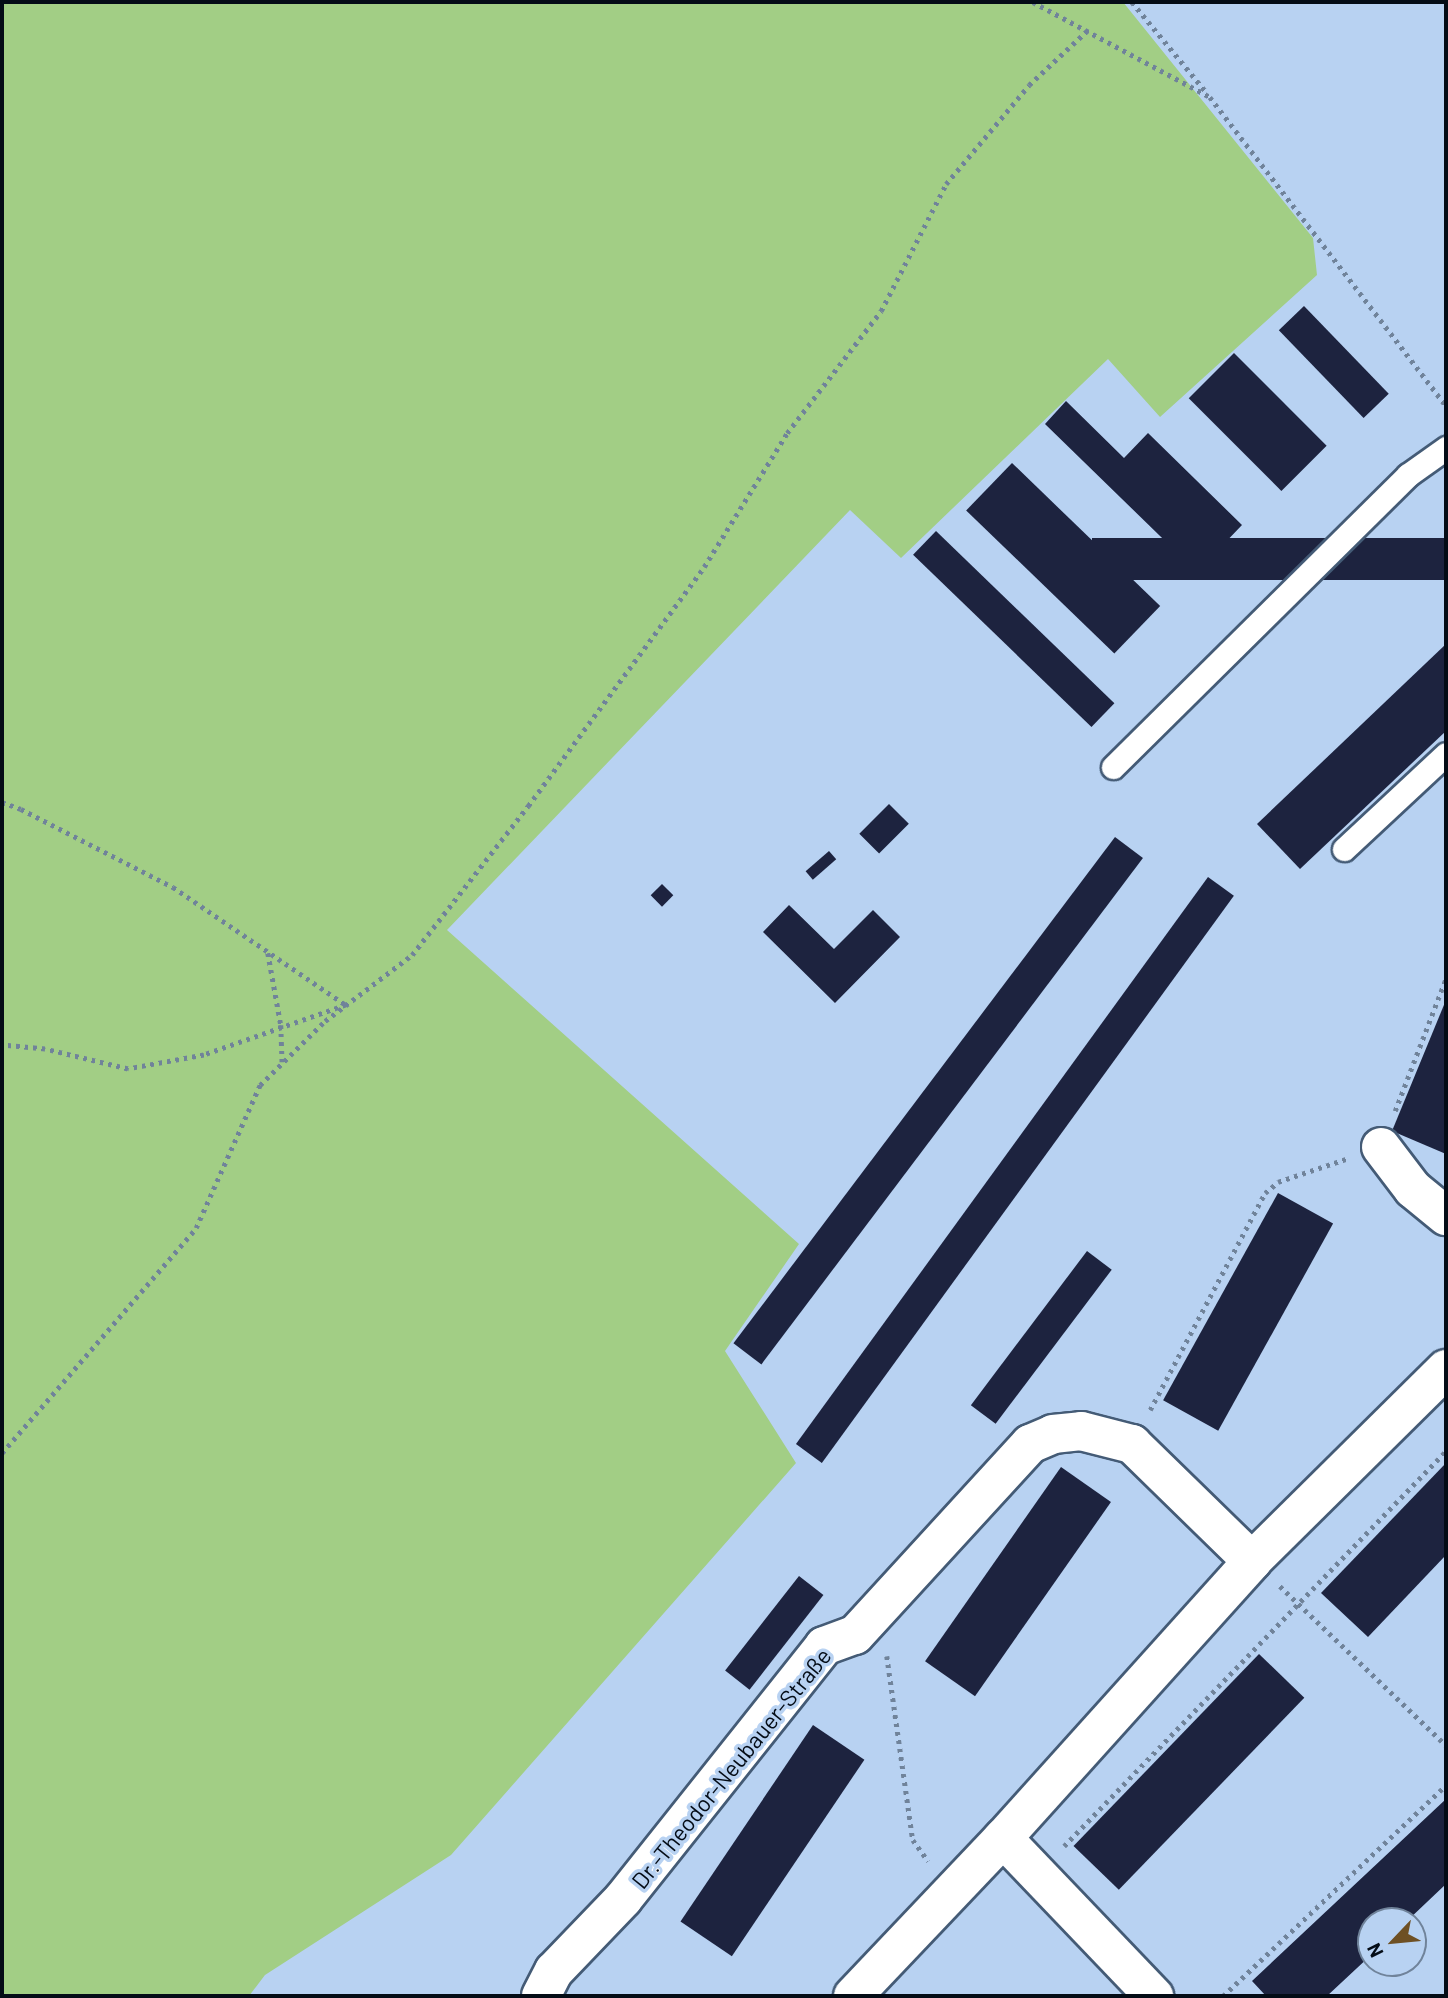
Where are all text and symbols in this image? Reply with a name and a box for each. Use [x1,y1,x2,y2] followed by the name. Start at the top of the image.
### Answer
[625,1642,837,1894] street label: Dr.-Theodor-Neubauer-Straße
[1357,1907,1427,1977] north arrow
[1361,1940,1388,1961] text: N

